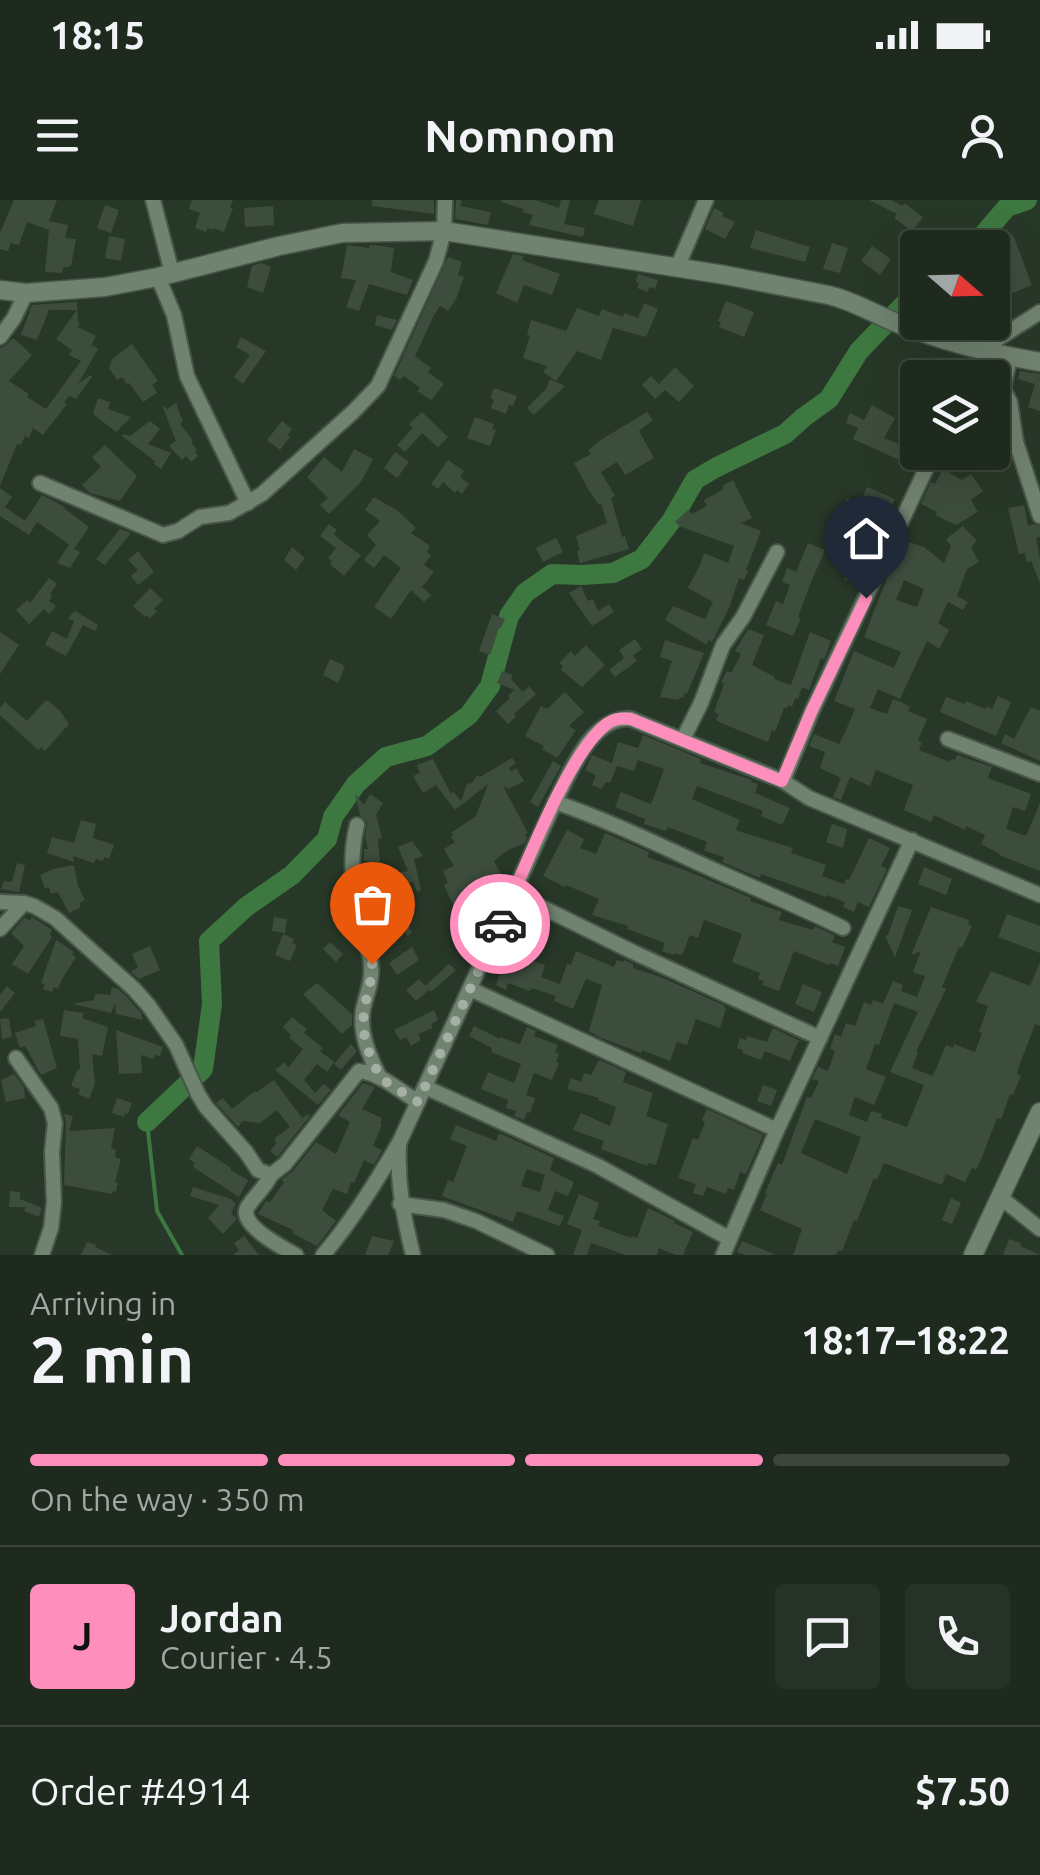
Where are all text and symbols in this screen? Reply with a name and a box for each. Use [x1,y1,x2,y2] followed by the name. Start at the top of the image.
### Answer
[50,14,145,56] text: 18:15
[30,108,85,163] icon: menu
[955,108,1010,163] icon: person
[424,110,616,161] text: Nomnom
[900,230,1010,340] north arrow
[900,230,1010,470] map controls
[900,360,1010,470] button: layers
[824,496,909,599] pin
[839,511,894,566] icon: home
[330,862,415,965] pin
[450,874,550,974] courier
[345,877,400,932] icon: bag
[473,897,528,952] icon: car
[30,1285,176,1321] text: Arriving in
[801,1319,1010,1361] text: 18:17–18:22
[30,1322,194,1395] text: 2 min
[30,1481,305,1517] text: On the way · 350 m
[775,1584,880,1689] button: chat
[905,1584,1010,1689] button: phone
[160,1597,284,1639] text: Jordan
[73,1615,92,1657] text: J
[160,1639,333,1675] text: Courier · 4.5
[30,1770,251,1812] text: Order #4914
[915,1770,1010,1812] text: $7.50

